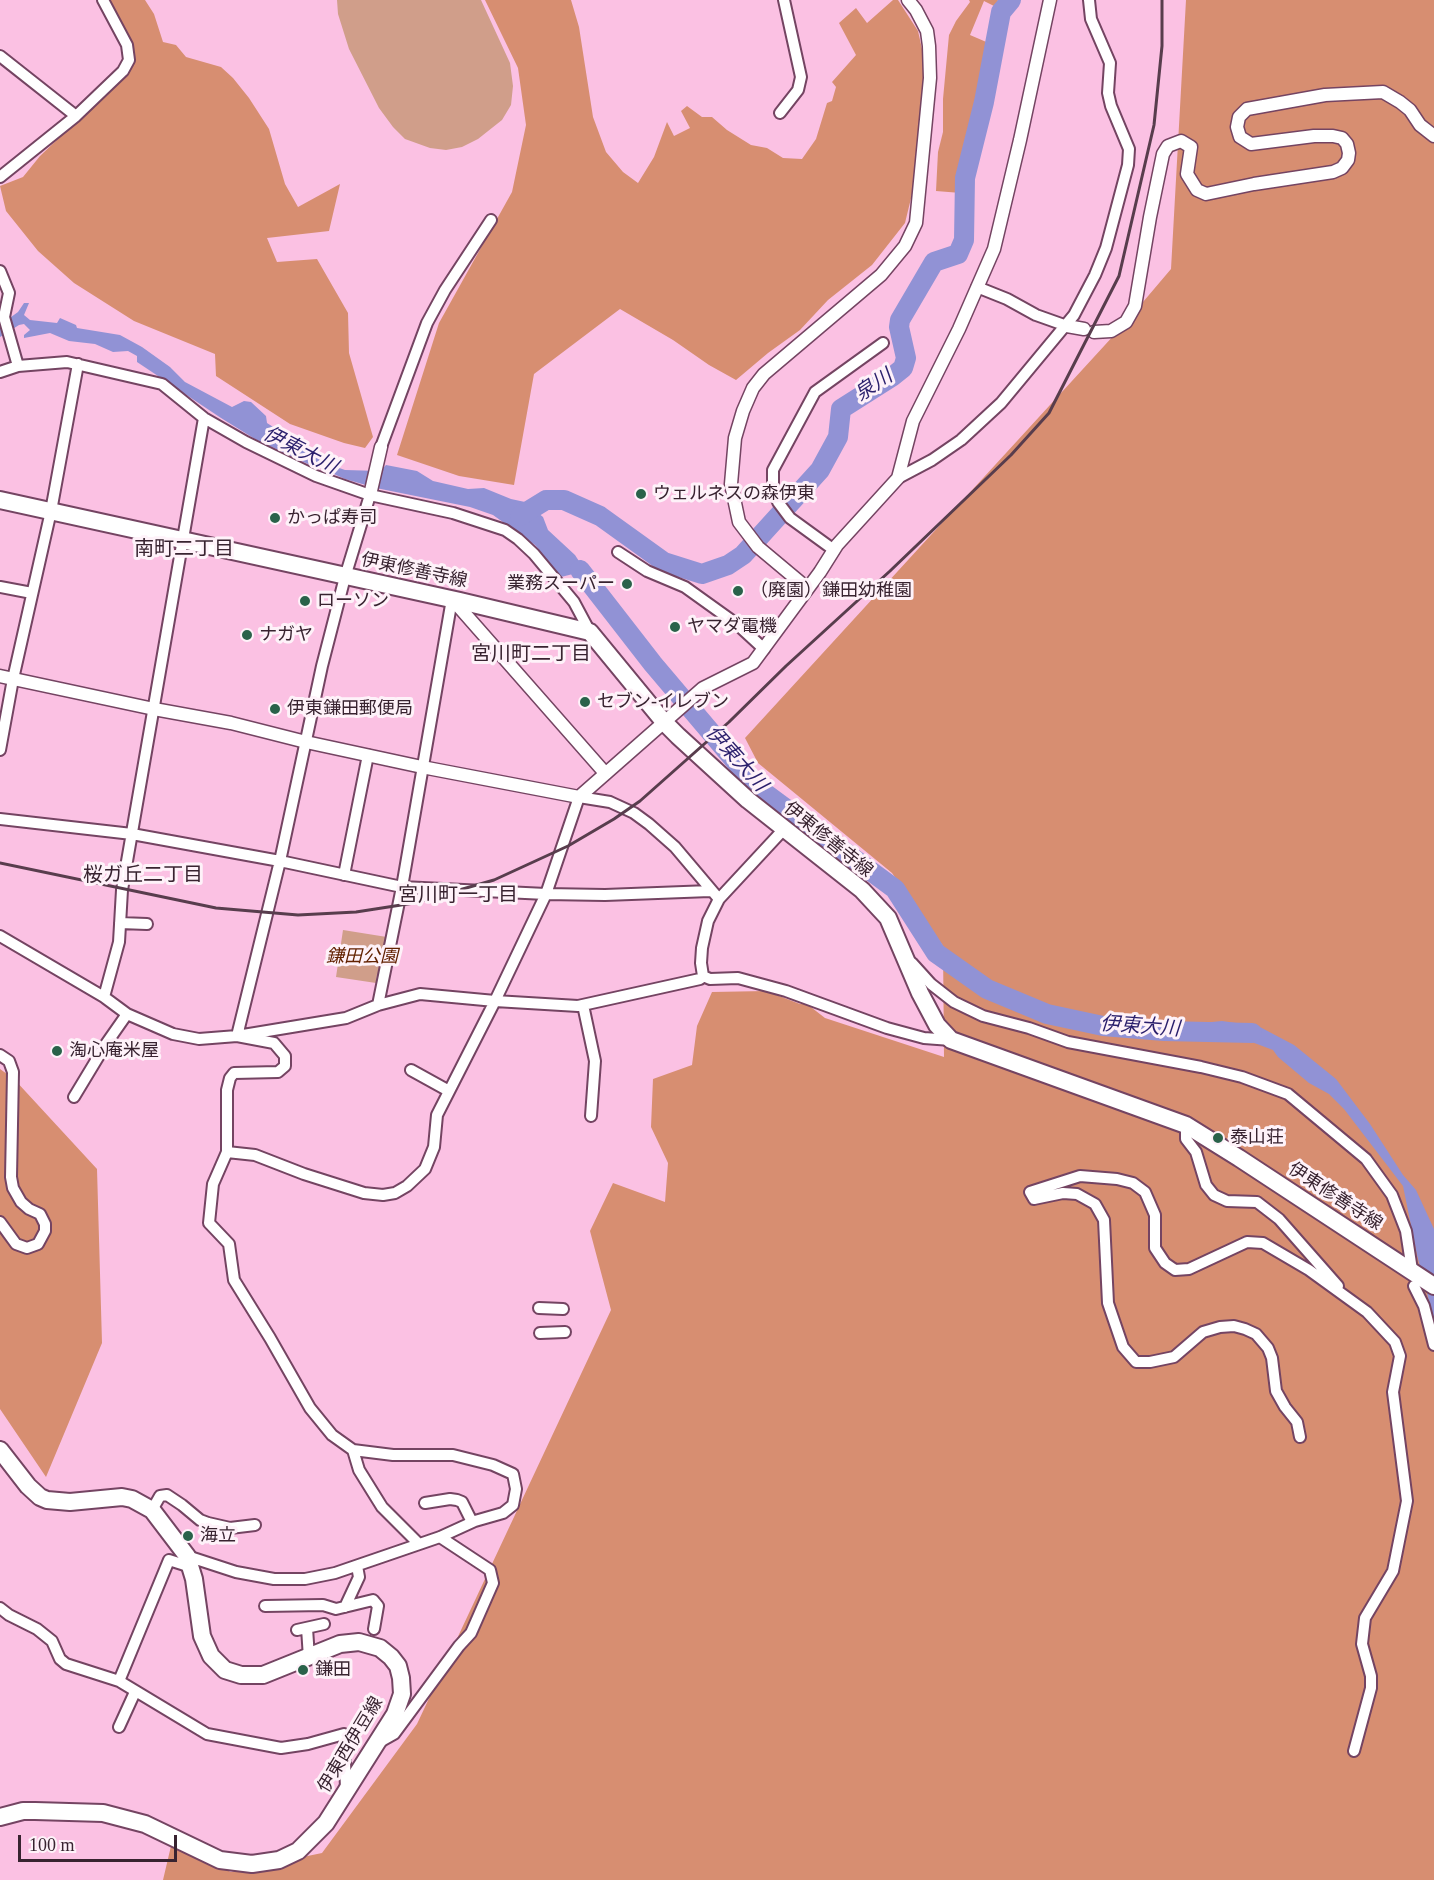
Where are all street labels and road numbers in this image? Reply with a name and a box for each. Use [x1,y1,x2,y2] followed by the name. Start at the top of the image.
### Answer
[359,549,469,593] street label: 伊東修善寺線
[779,798,877,882] street label: 伊東修善寺線
[1284,1159,1386,1235] street label: 伊東修善寺線
[314,1693,388,1797] street label: 伊東西伊豆線

